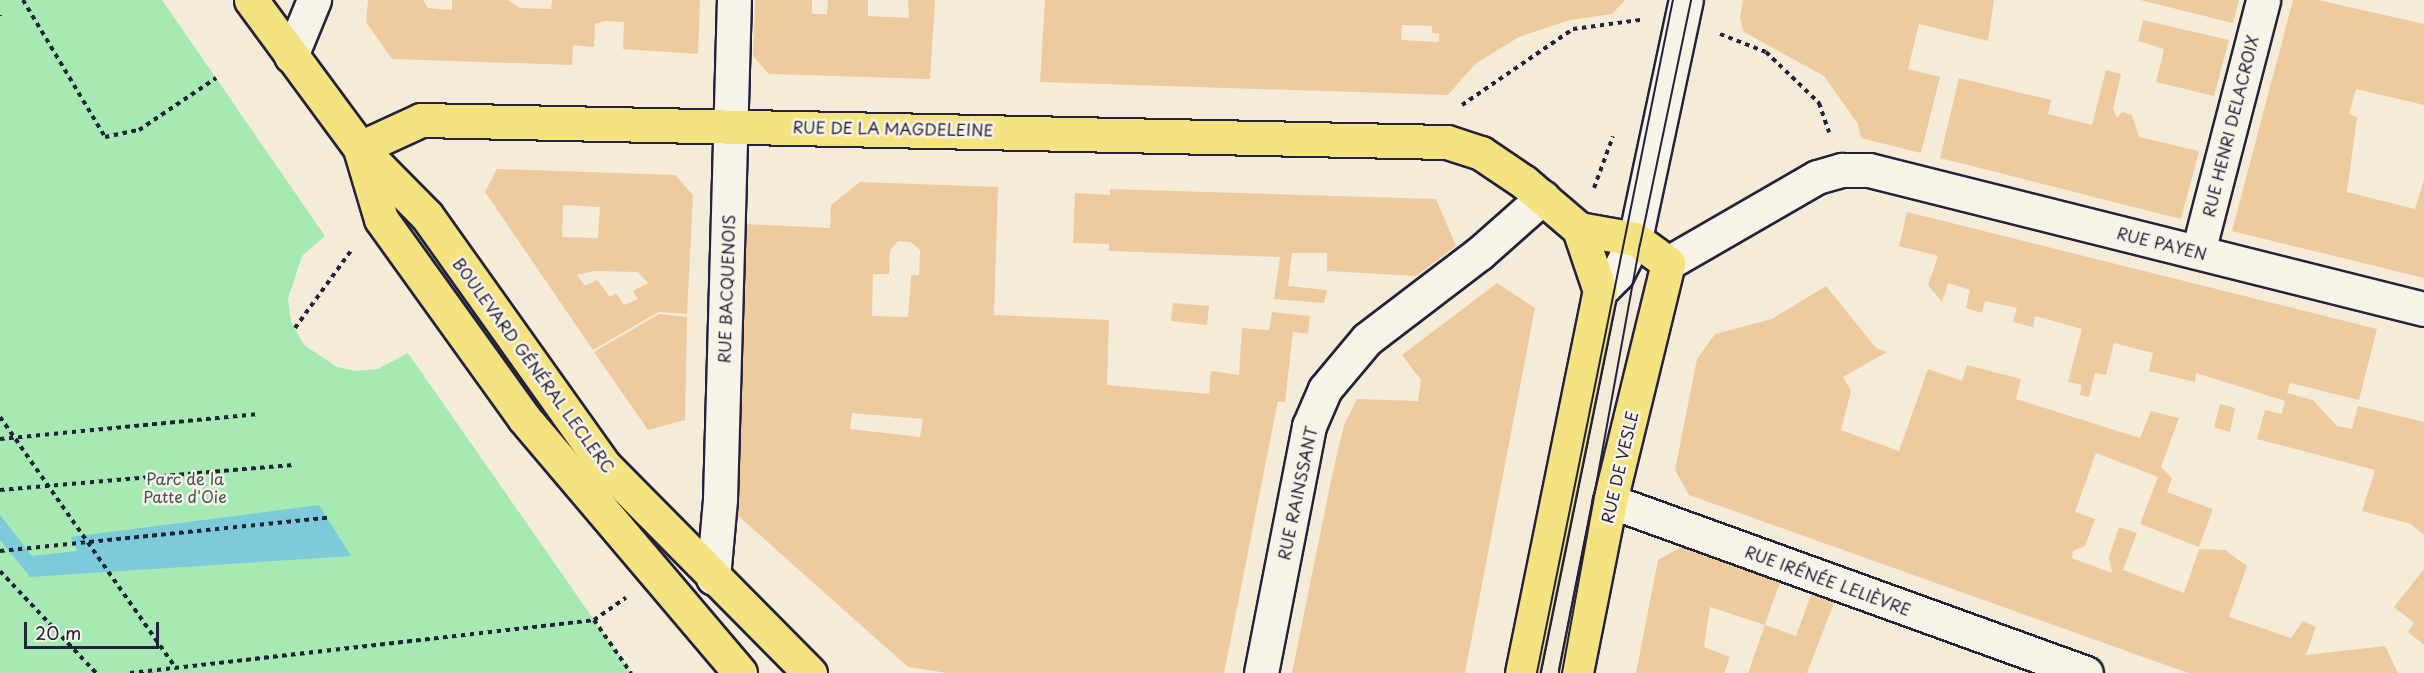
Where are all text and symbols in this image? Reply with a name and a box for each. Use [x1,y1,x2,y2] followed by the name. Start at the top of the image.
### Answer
[2198,31,2262,221] street label: RUE HENRI DELACROIX
[792,117,994,139] street label: RUE DE LA MAGDELEINE
[714,213,738,365] street label: RUE BACQUENOIS
[2115,222,2209,264] street label: RUE PAYEN
[449,253,619,477] street label: BOULEVARD GÉNÉRAL LECLERC
[1596,408,1642,526] street label: RUE DE VESLE
[1273,424,1321,562] street label: RUE RAINSSANT
[143,468,227,506] park label: Parc de la Patte d'Oie
[1741,541,1915,619] street label: RUE IRÉNÉE LELIÈVRE
[27,610,162,648] scale bar
[35,619,81,646] text: 20 m

